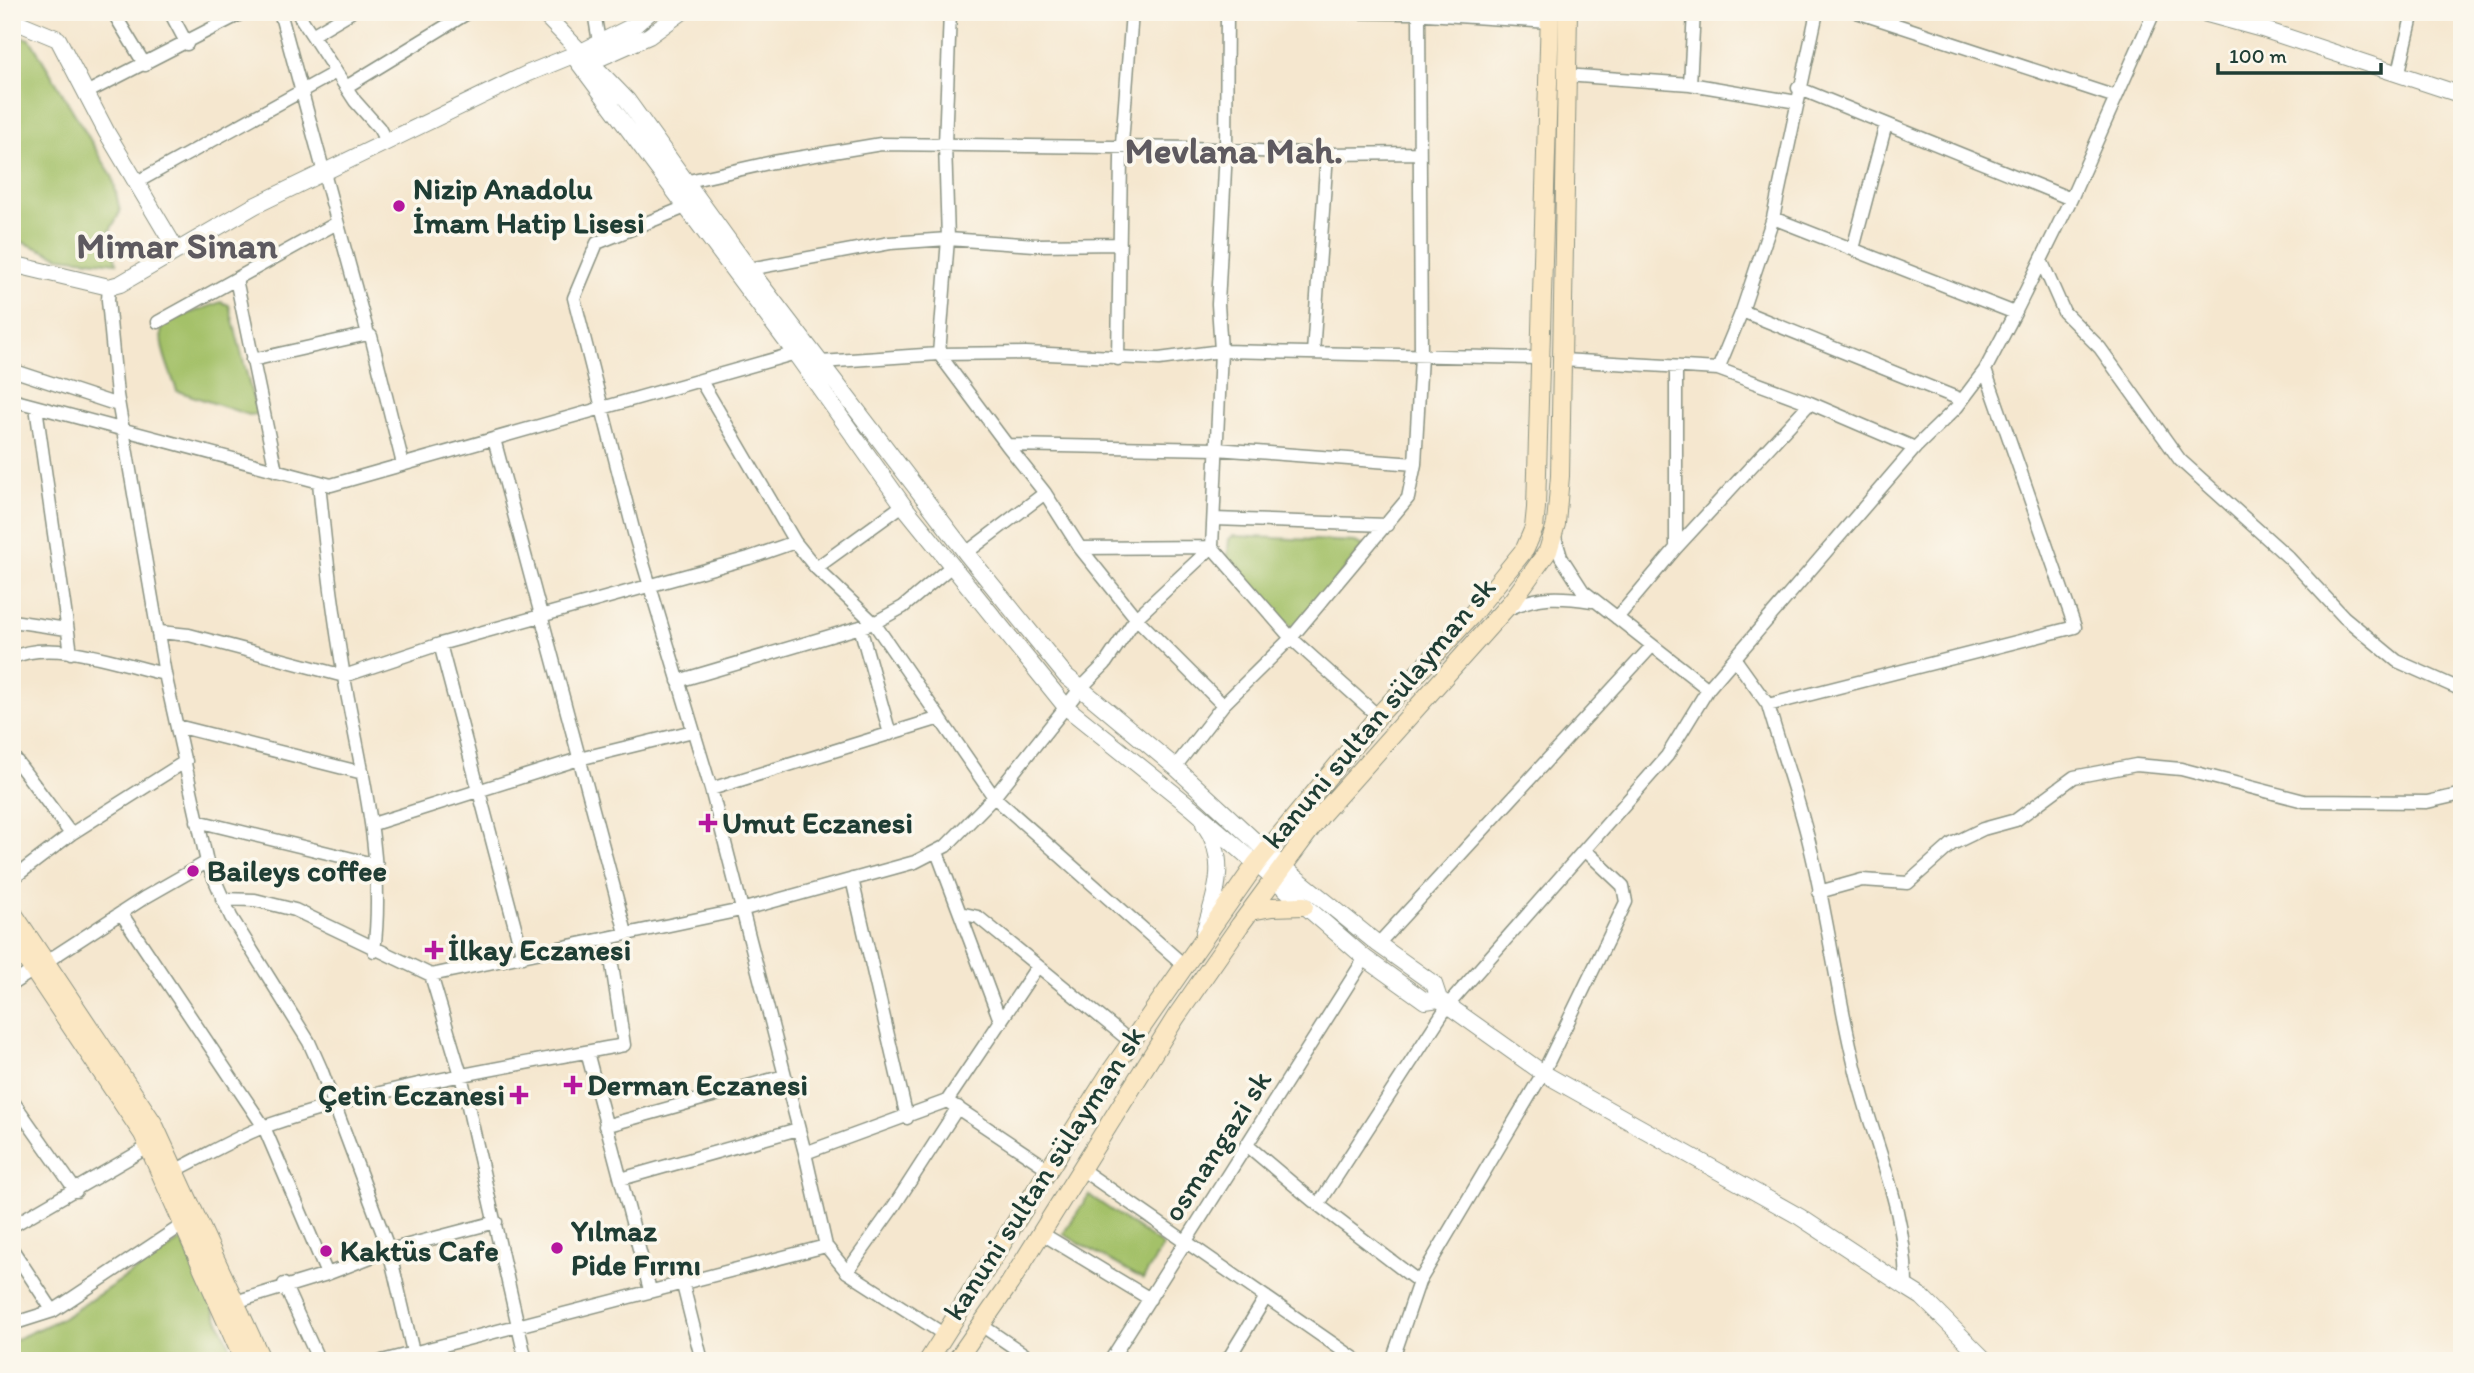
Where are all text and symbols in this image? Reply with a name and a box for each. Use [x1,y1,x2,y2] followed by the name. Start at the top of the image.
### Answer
[2218,32,2381,76] scale bar
[2229,43,2287,68] text: 100 m
[1125,128,1343,172] district label: Mevlana Mah.
[413,170,645,241] place label: Nizip Anadolu İmam Hatip Lisesi
[391,198,407,214] marker: Nizip Anadolu İmam Hatip Lisesi
[76,223,278,267] district label: Mimar Sinan
[1254,569,1503,856] street label: kanuni sultan sülayman sk
[722,804,913,841] place label: Umut Eczanesi
[700,815,716,831] marker: Umut Eczanesi
[207,852,387,889] place label: Baileys coffee
[185,863,201,879] marker: Baileys coffee
[448,931,631,968] place label: İlkay Eczanesi
[426,942,442,958] marker: İlkay Eczanesi
[935,1019,1153,1327] street label: kanuni sultan sülayman sk
[1154,1063,1279,1228] street label: osmangazi sk
[587,1066,808,1103] place label: Derman Eczanesi
[318,1076,505,1113] place label: Çetin Eczanesi
[565,1077,581,1093] marker: Derman Eczanesi
[511,1087,527,1103] marker: Çetin Eczanesi
[570,1212,701,1283] place label: Yılmaz Pide Fırını
[340,1232,499,1269] place label: Kaktüs Cafe
[549,1240,565,1256] marker: Yılmaz Pide Fırını
[318,1243,334,1259] marker: Kaktüs Cafe

